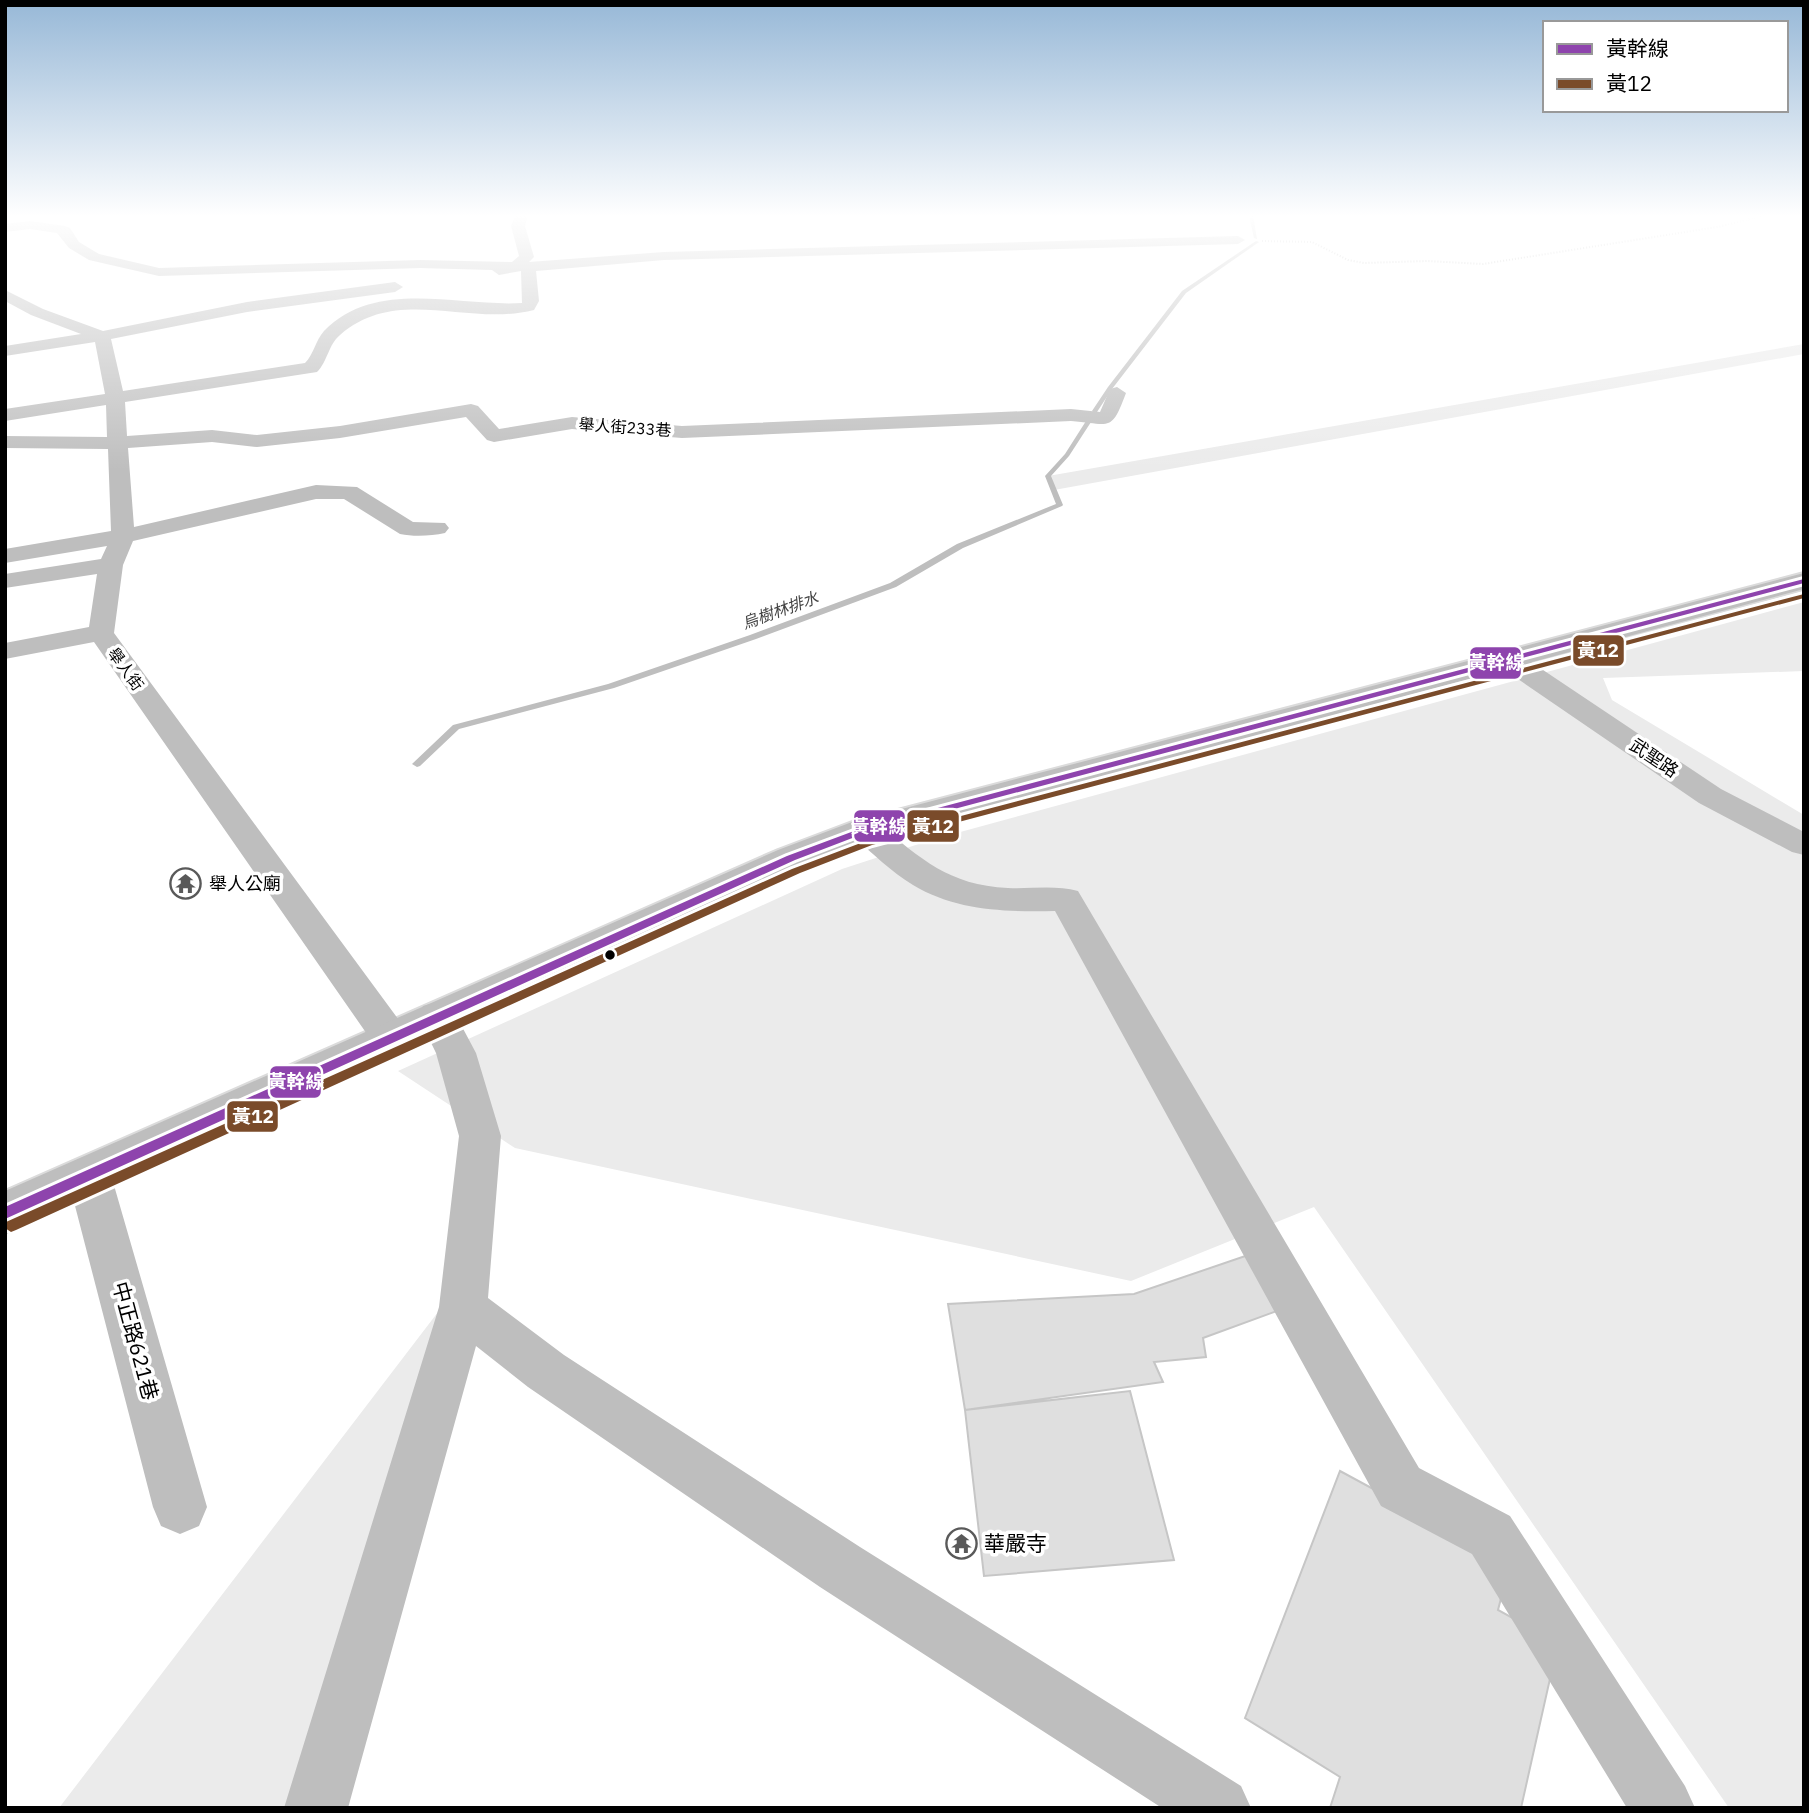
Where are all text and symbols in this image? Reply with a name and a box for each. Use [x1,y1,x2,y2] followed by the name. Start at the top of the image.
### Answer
[1543,21,1788,112] legend
[1606,34,1669,62] text: 黃幹線
[1606,69,1652,97] text: 黃12
[578,414,672,440] street label: 舉人街233巷
[739,587,822,633] water label: 烏樹林排水
[1572,634,1625,667] line badge: 黃12
[1577,638,1619,662] text: 黃12
[104,644,148,694] street label: 舉人街
[1469,646,1522,680] line badge: 黃幹線
[1467,650,1525,674] text: 黃幹線
[1625,733,1683,782] street label: 武聖路
[853,809,906,843] line badge: 黃幹線
[906,809,960,843] line badge: 黃12
[850,814,908,838] text: 黃幹線
[912,814,954,838] text: 黃12
[169,867,203,901] temple icon: 舉人公廟
[209,872,281,895] place label: 舉人公廟
[603,948,617,962] unlabelled marker
[269,1065,322,1099] line badge: 黃幹線
[267,1069,325,1093] text: 黃幹線
[226,1100,279,1133] line badge: 黃12
[232,1104,274,1128] text: 黃12
[107,1278,165,1403] street label: 中正路621巷
[944,1527,978,1561] temple icon: 華嚴寺
[984,1529,1047,1557] place label: 華嚴寺

